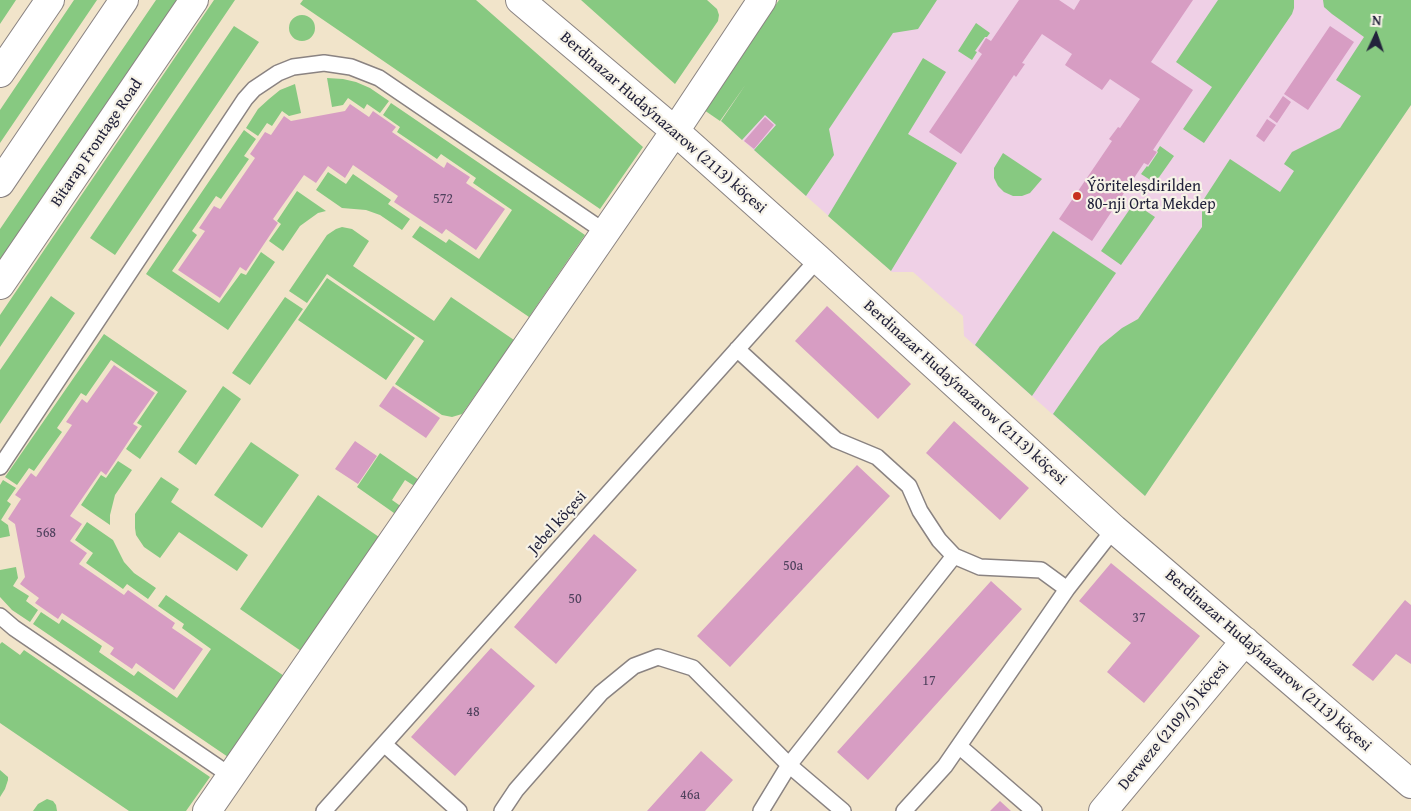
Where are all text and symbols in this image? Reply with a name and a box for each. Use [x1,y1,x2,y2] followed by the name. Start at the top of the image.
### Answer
[1351,10,1401,60] north arrow
[1372,10,1382,30] text: N
[556,28,770,218] street label: Berdinazar Hudaýnazarow (2113) köçesi
[47,75,147,211] street label: Bitarap Frontage Road
[1087,177,1216,215] place label: Ýöriteleşdirilden 80-nji Orta Mekdep
[1071,190,1083,202] marker: Ýöriteleşdirilden 80-nji Orta Mekdep
[433,191,453,207] house number: 572
[859,296,1071,490] street label: Berdinazar Hudaýnazarow (2113) köçesi
[525,488,591,558] street label: Jebel köçesi
[36,525,56,541] house number: 568
[783,558,803,574] house number: 50a
[1161,566,1375,756] street label: Berdinazar Hudaýnazarow (2113) köçesi
[568,591,582,607] house number: 50
[1132,610,1146,626] house number: 37
[1115,658,1233,794] street label: Derweze (2109/5) köçesi
[922,673,936,689] house number: 17
[466,704,480,720] house number: 48
[680,787,700,803] house number: 46a

